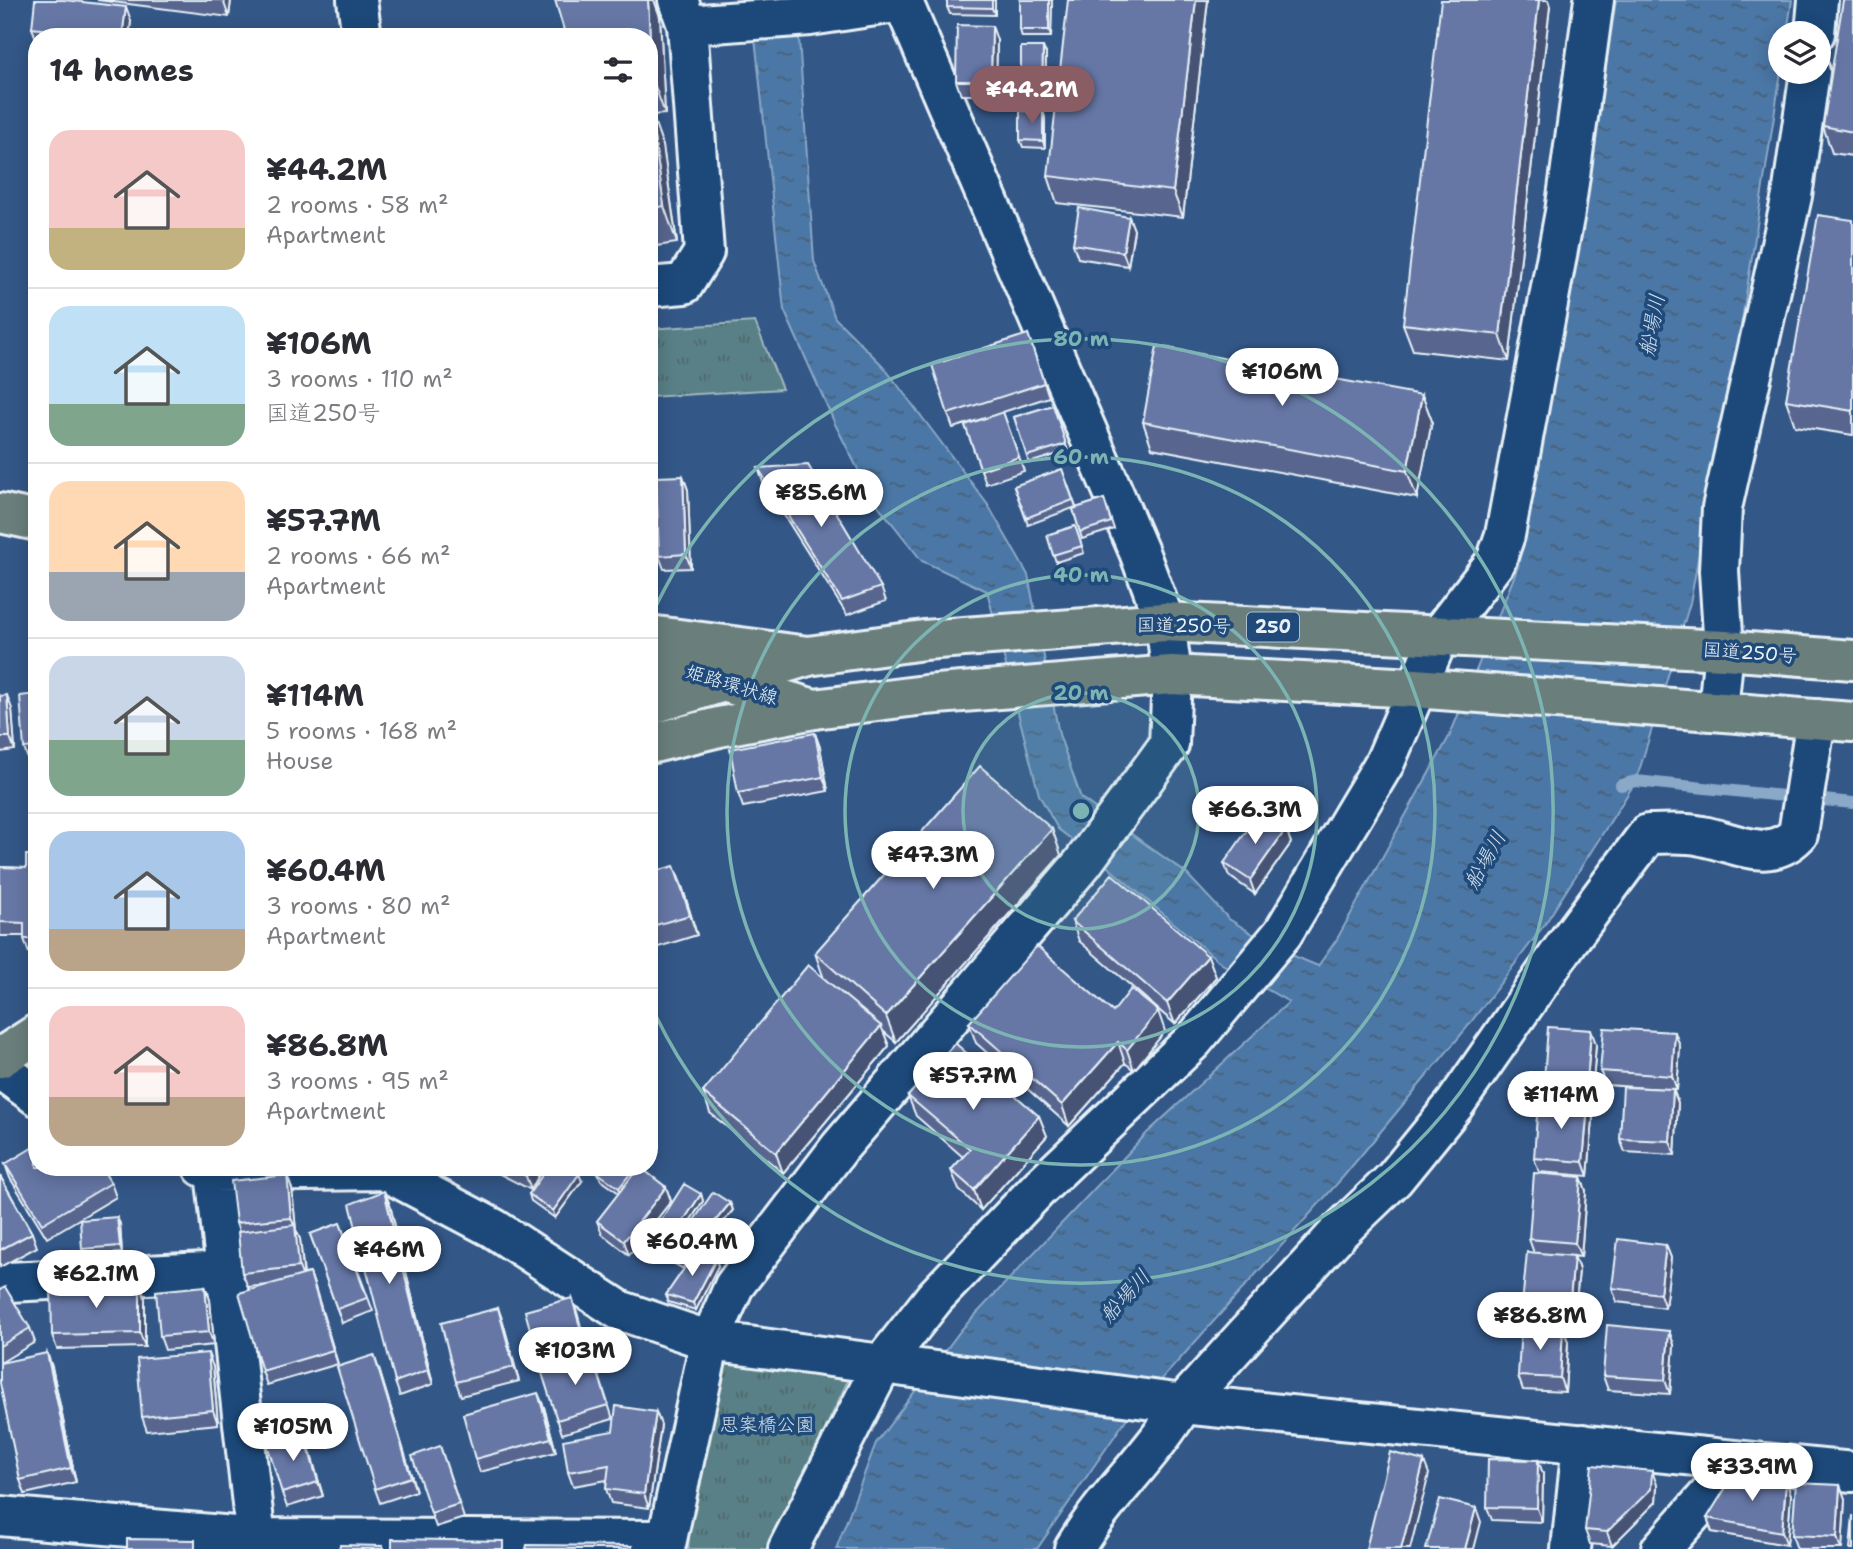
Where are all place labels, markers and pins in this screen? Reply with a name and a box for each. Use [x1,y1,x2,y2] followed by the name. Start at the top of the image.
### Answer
[975,66,1089,126] pin: ¥44.2M
[1233,348,1331,408] pin: ¥106M
[764,470,878,529] pin: ¥85.6M
[1198,786,1312,846] pin: ¥66.3M
[1069,799,1093,823] centre of rings
[876,832,990,891] pin: ¥47.3M
[916,1052,1030,1112] pin: ¥57.7M
[1512,1072,1610,1131] pin: ¥114M
[635,1218,749,1278] pin: ¥60.4M
[348,1226,430,1286] pin: ¥46M
[39,1250,153,1310] pin: ¥62.1M
[1483,1292,1597,1352] pin: ¥86.8M
[526,1328,624,1387] pin: ¥103M
[244,1404,342,1463] pin: ¥105M
[1695,1444,1809,1503] pin: ¥33.9M

